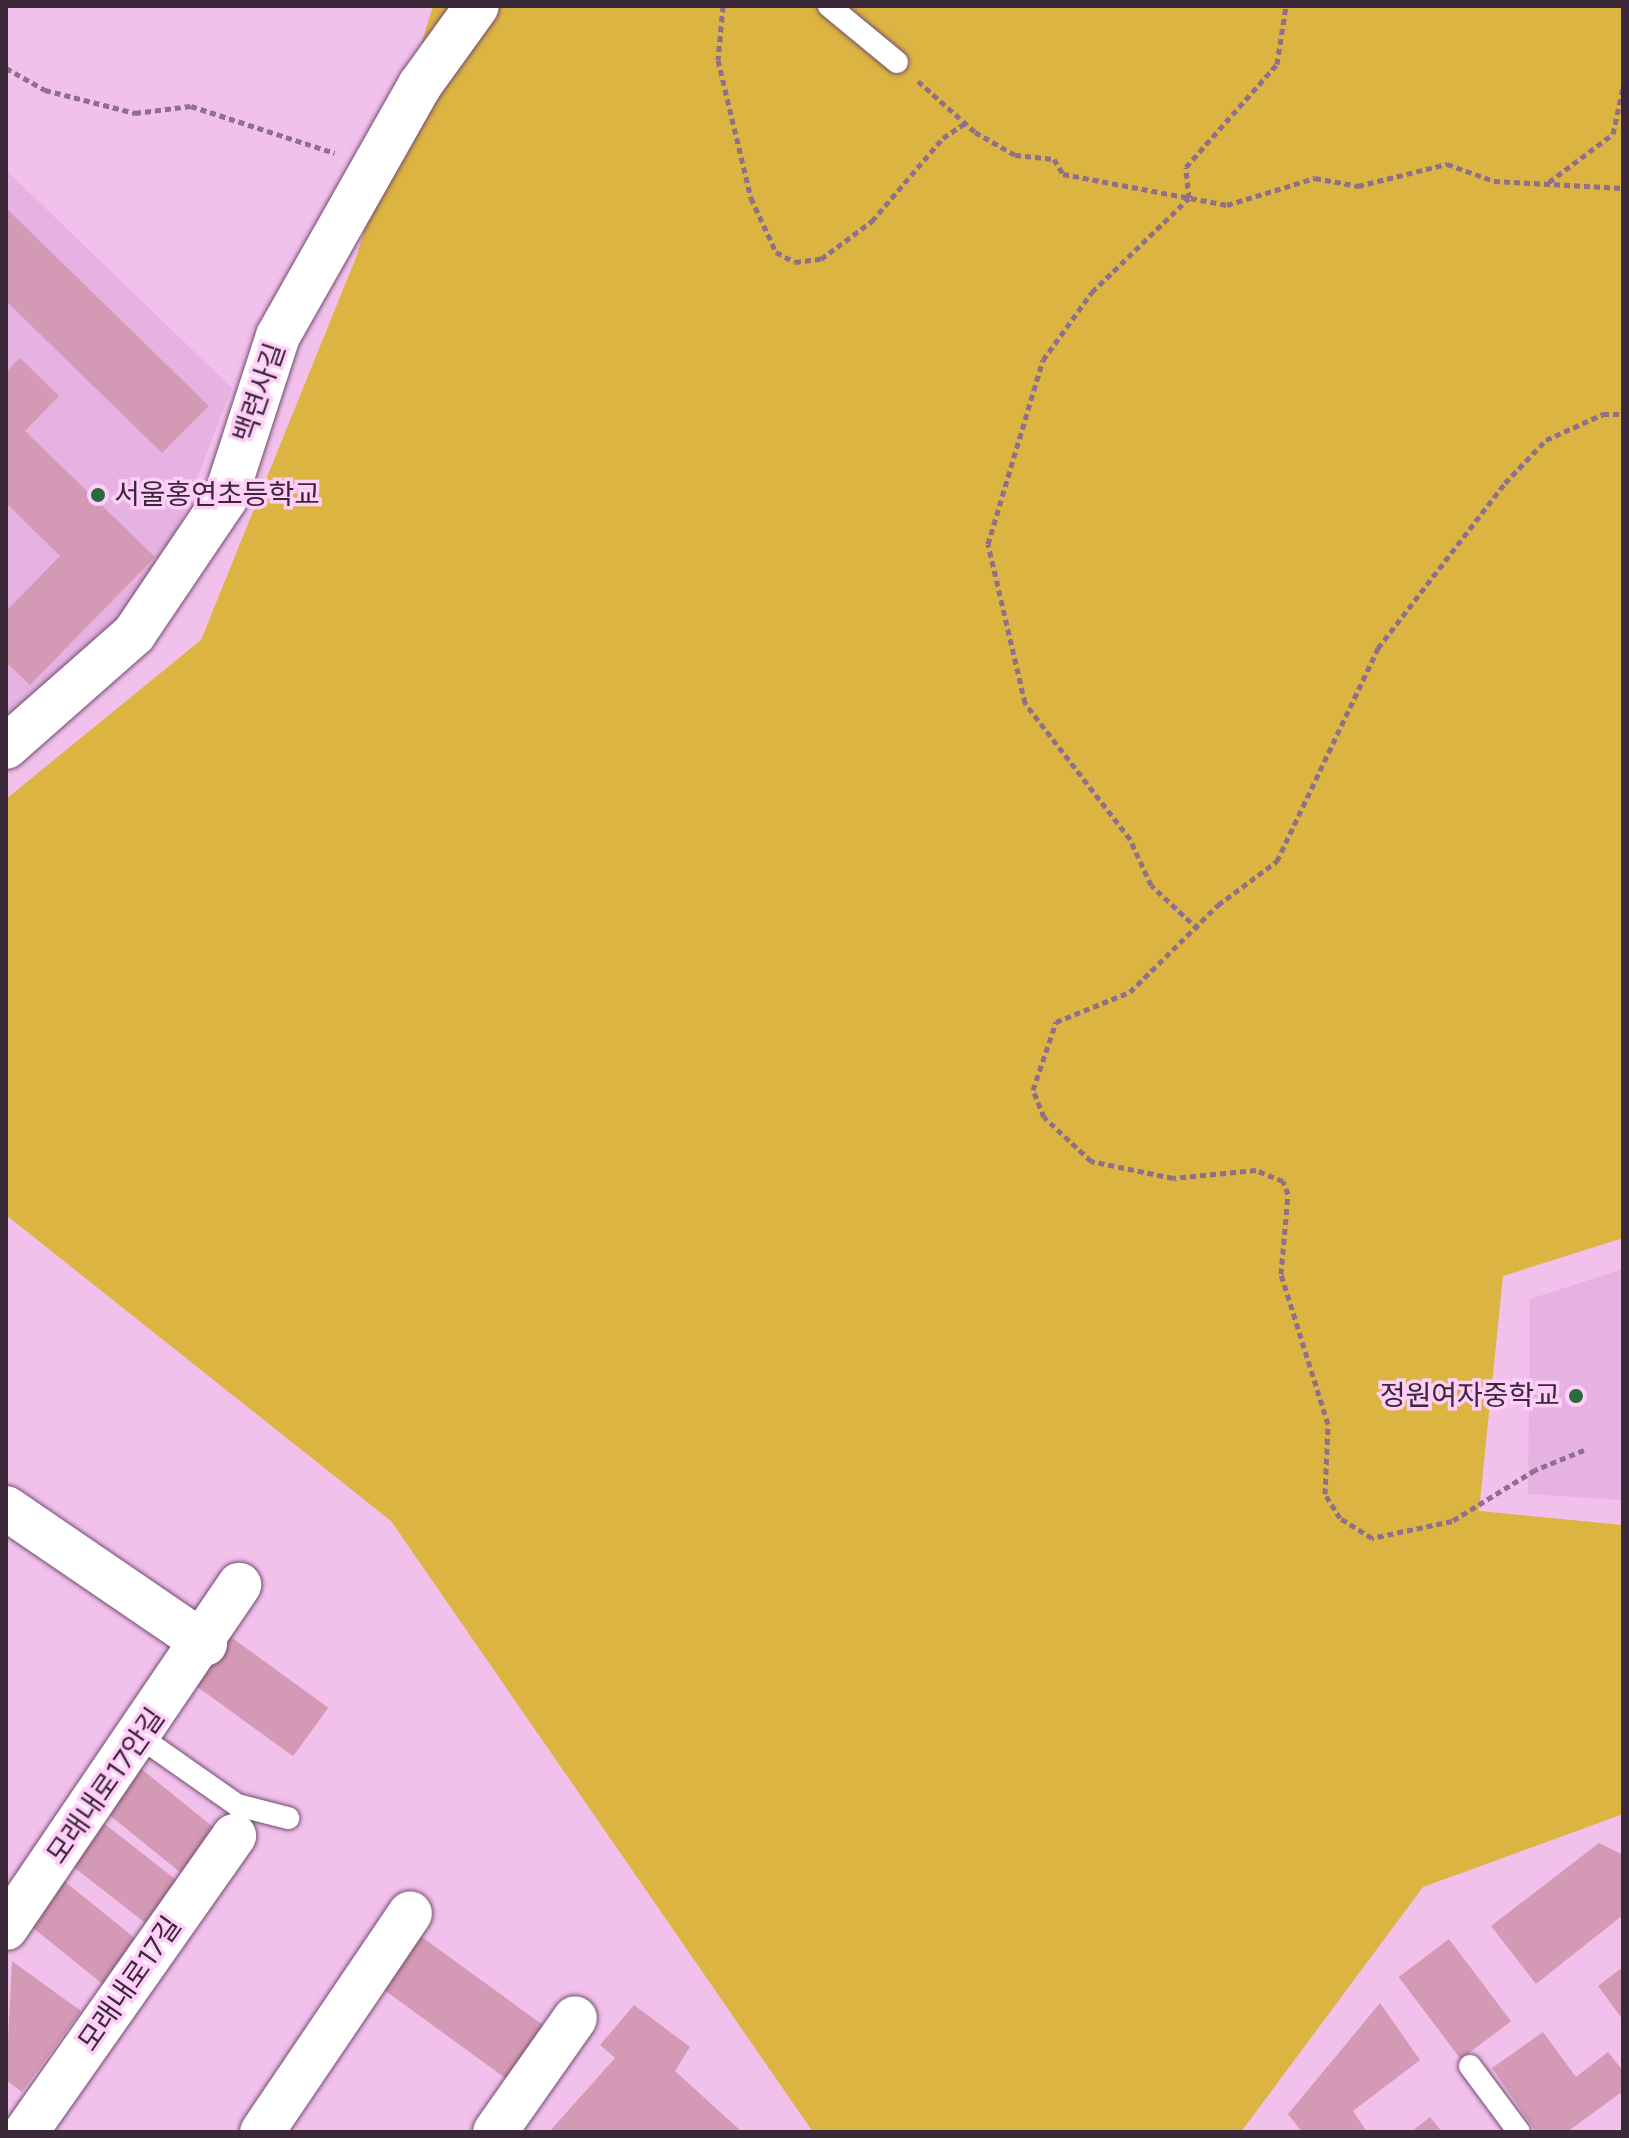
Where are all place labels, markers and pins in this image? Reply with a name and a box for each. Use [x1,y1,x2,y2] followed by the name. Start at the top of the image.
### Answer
[114,478,320,512] place label: 서울홍연초등학교
[89,486,107,504] marker: 서울홍연초등학교
[1380,1379,1560,1413] place label: 정원여자중학교
[1567,1387,1585,1405] marker: 정원여자중학교

